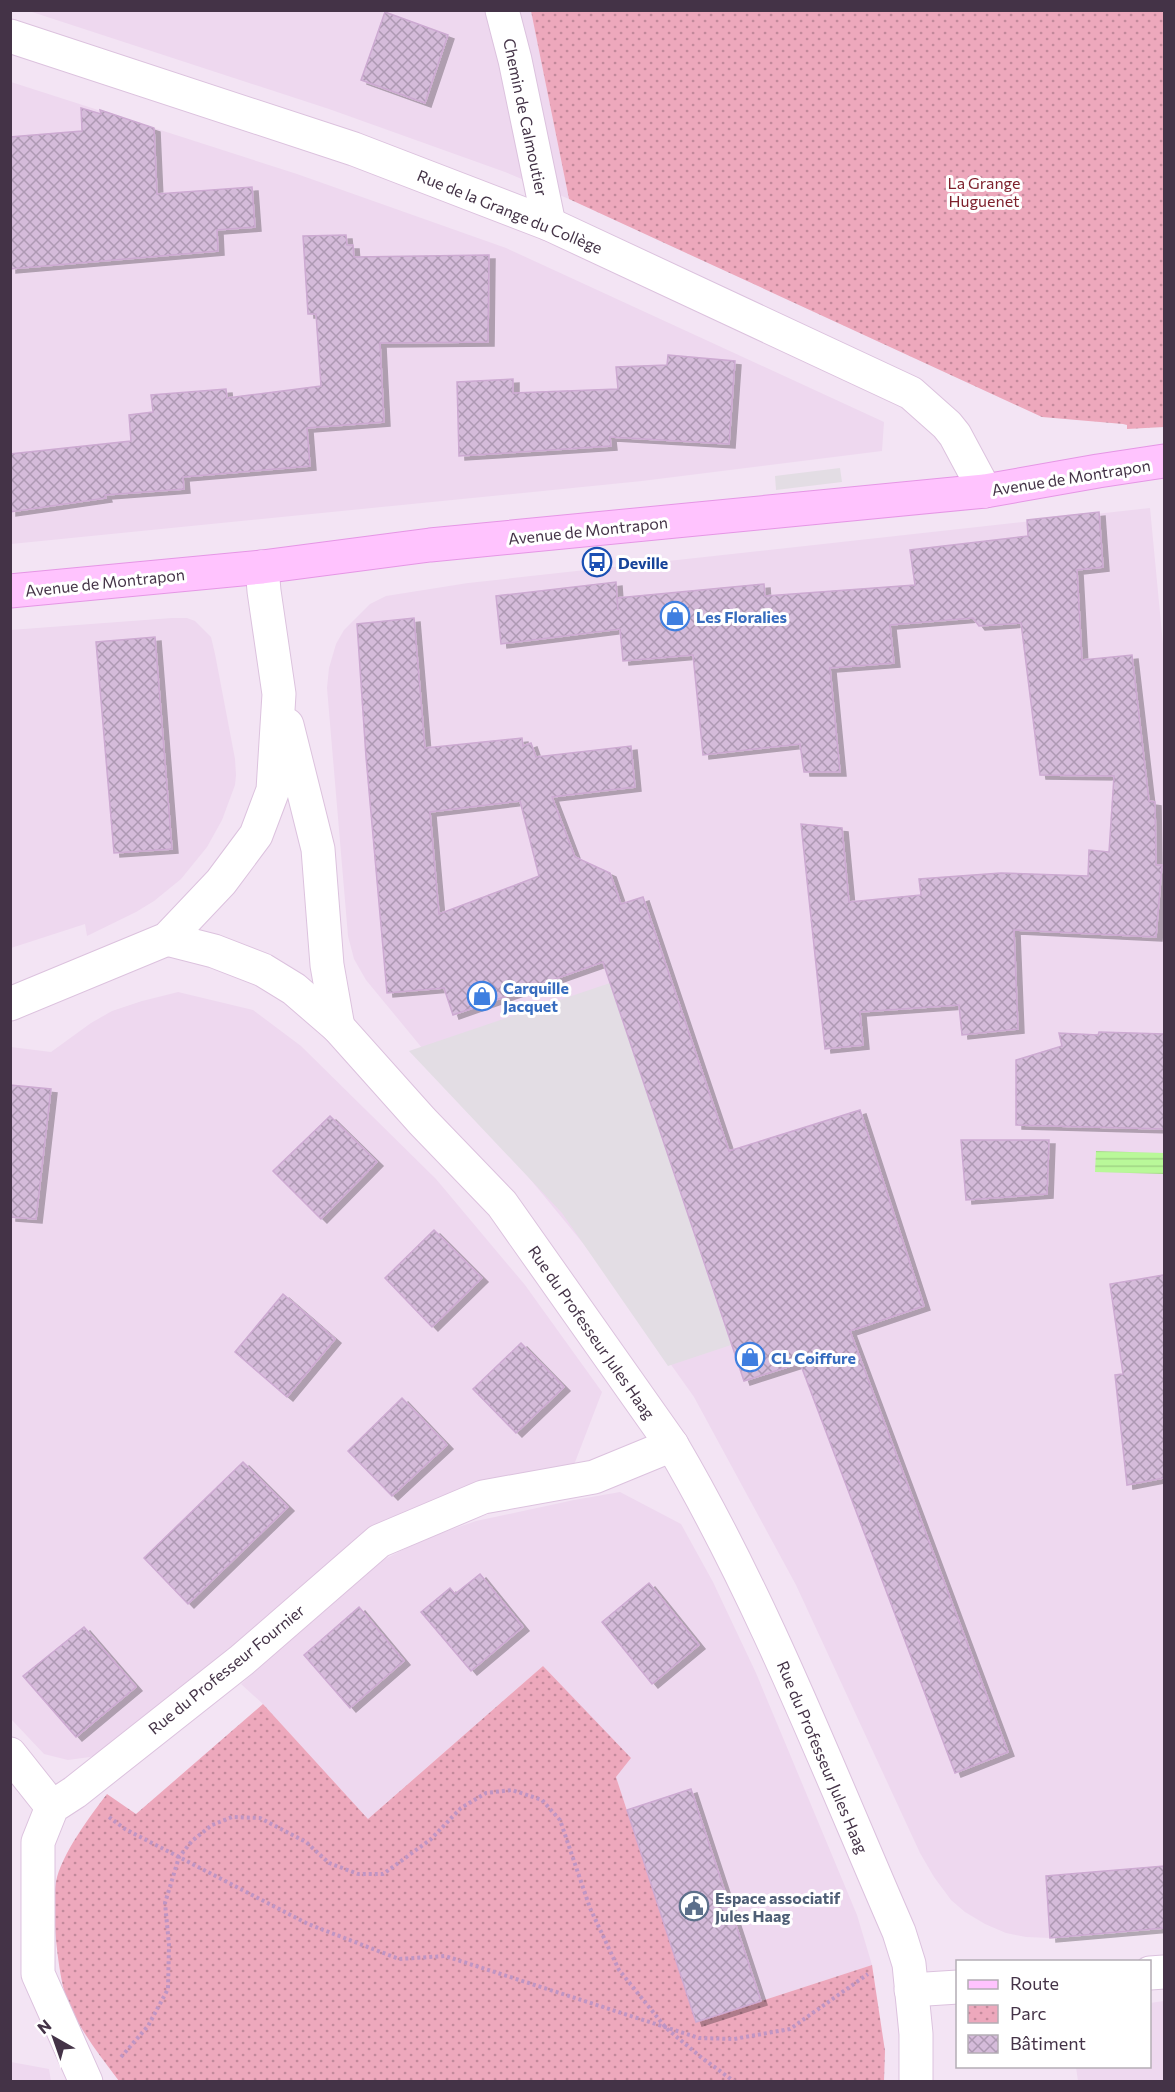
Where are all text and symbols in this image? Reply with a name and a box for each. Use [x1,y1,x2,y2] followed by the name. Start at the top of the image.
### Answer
[500,36,552,198] street label: Chemin de Calmoutier
[415,165,605,257] street label: Rue de la Grange du Collège
[947,173,1021,210] park label: La Grange Huguenet
[990,455,1152,499] street label: Avenue de Montrapon
[507,512,669,548] street label: Avenue de Montrapon
[581,546,613,578] bus stop icon: Deville
[618,553,668,572] place label: Deville
[24,564,186,600] street label: Avenue de Montrapon
[659,600,691,632] shop icon: Les Floralies
[696,607,787,626] place label: Les Floralies
[503,978,569,1015] place label: Carquille Jacquet
[466,980,498,1012] shop icon: Carquille Jacquet
[525,1242,659,1423] street label: Rue du Professeur Jules Haag
[734,1341,766,1373] shop icon: CL Coiffure
[771,1348,856,1367] place label: CL Coiffure
[144,1600,308,1738] street label: Rue du Professeur Fournier
[774,1658,872,1857] street label: Rue du Professeur Jules Haag
[715,1888,841,1925] place label: Espace associatif Jules Haag
[678,1890,710,1922] public building icon: Espace associatif Jules Haag
[956,1960,1151,2068] legend
[1010,1972,1059,1994] text: Route
[1010,2002,1047,2024] text: Parc
[24,2008,84,2068] north arrow
[33,2015,55,2037] text: N
[1010,2032,1086,2054] text: Bâtiment

